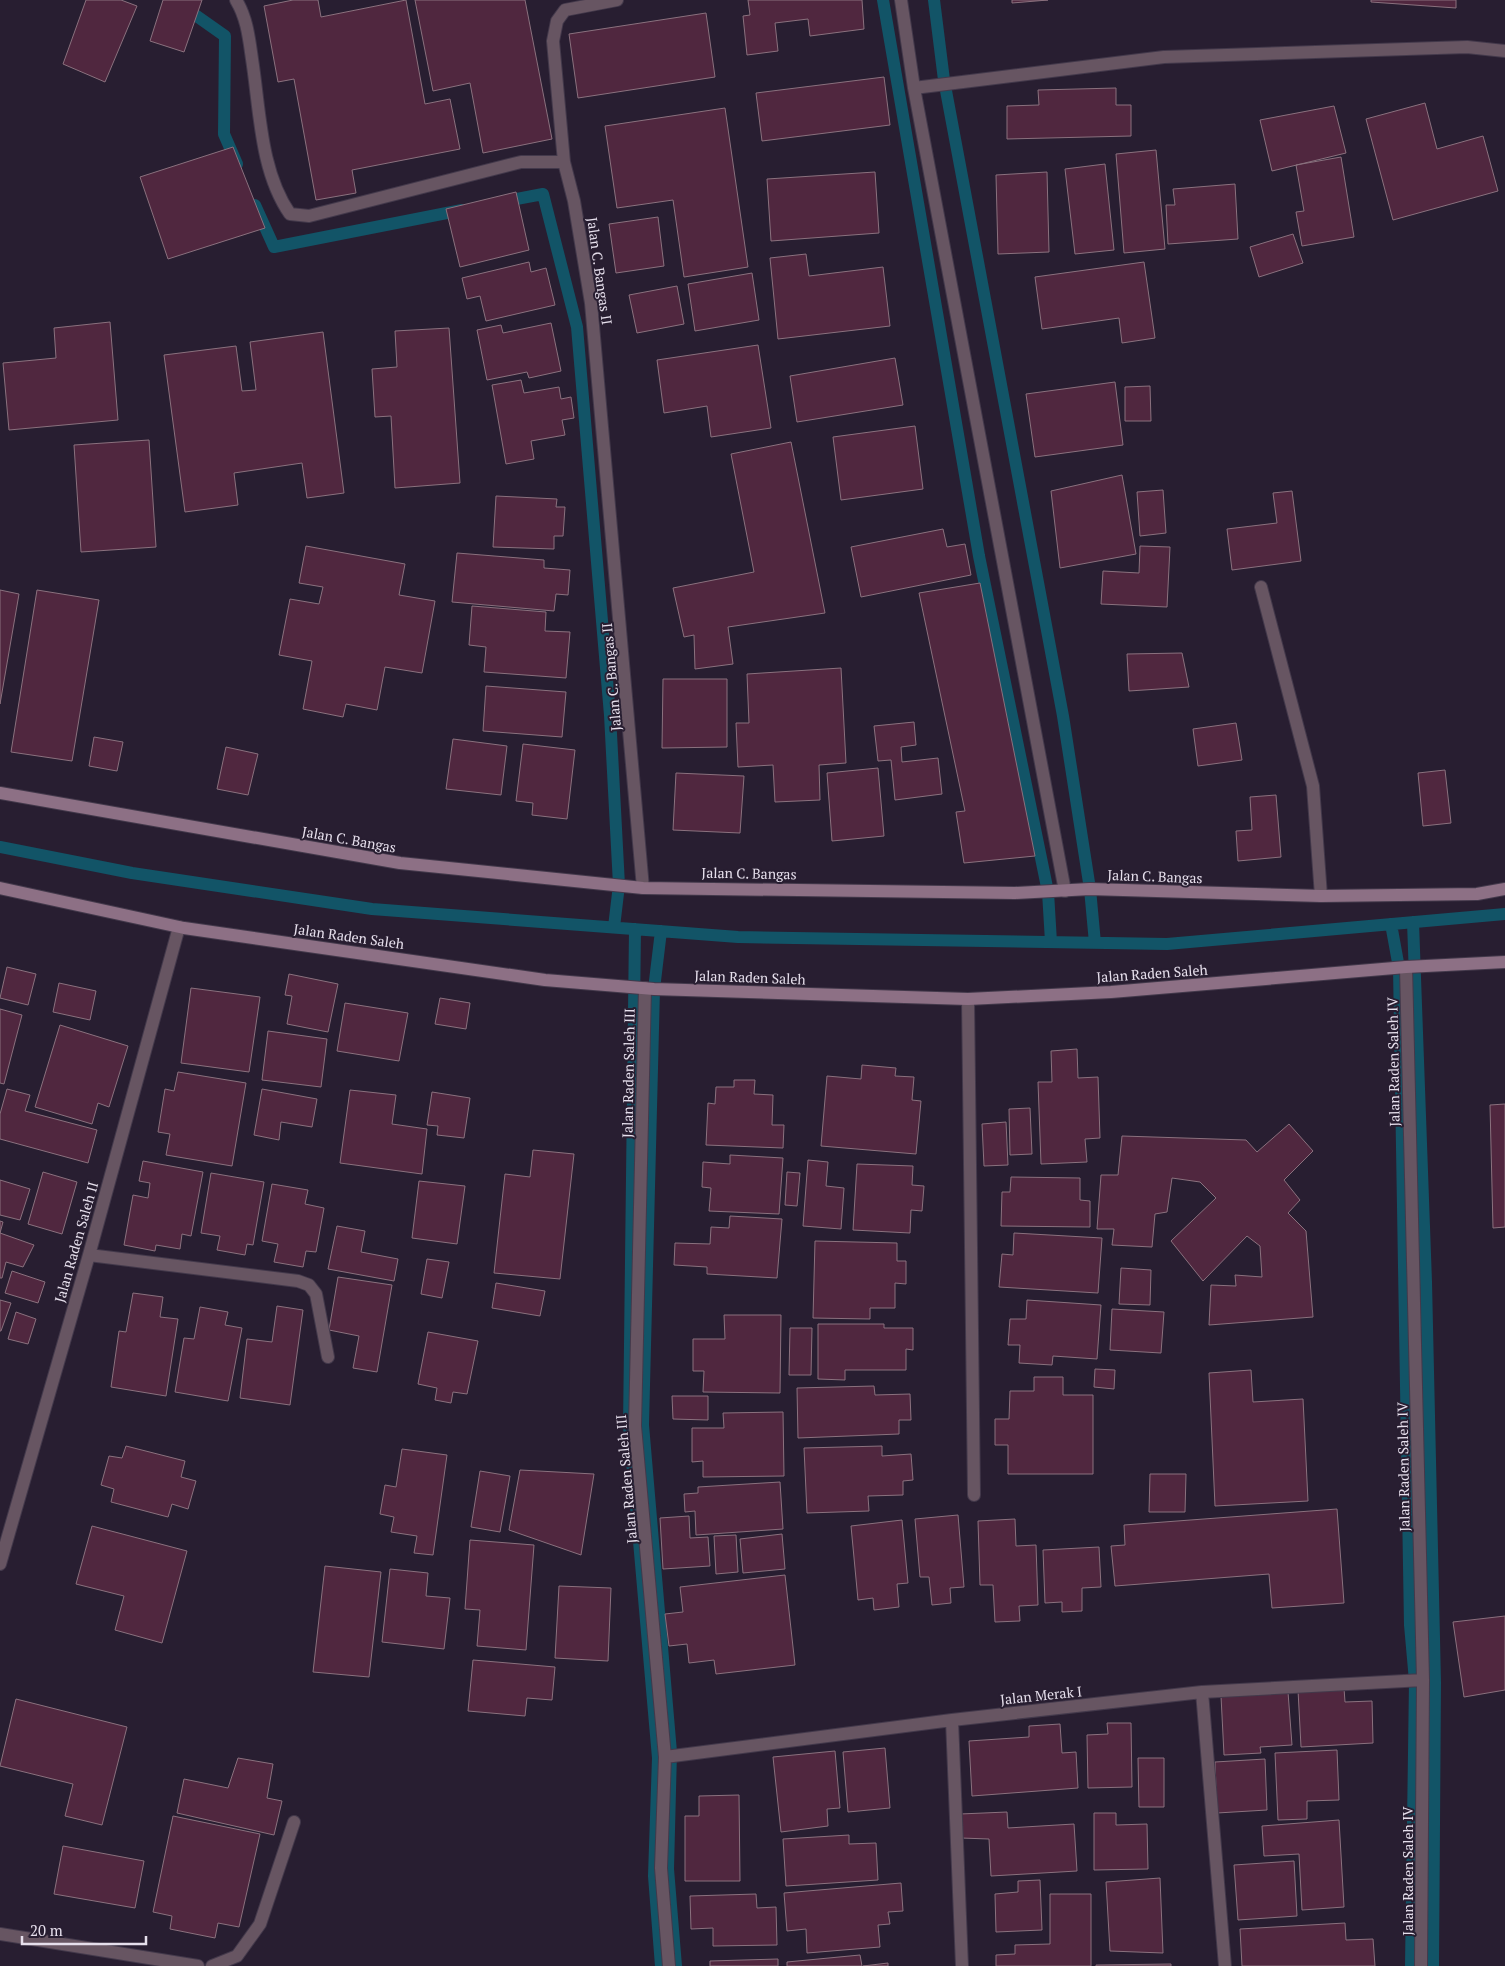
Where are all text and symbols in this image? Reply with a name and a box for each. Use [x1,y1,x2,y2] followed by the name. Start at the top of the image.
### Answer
[583,216,617,326] street label: Jalan C. Bangas II
[597,622,625,732] street label: Jalan C. Bangas II
[301,821,397,857] street label: Jalan C. Bangas
[701,863,797,883] street label: Jalan C. Bangas
[1107,865,1203,887] street label: Jalan C. Bangas
[293,919,405,953] street label: Jalan Raden Saleh
[1096,960,1208,986] street label: Jalan Raden Saleh
[694,966,806,988] street label: Jalan Raden Saleh
[1382,997,1404,1127] street label: Jalan Raden Saleh IV
[617,1008,639,1138] street label: Jalan Raden Saleh III
[50,1179,102,1305] street label: Jalan Raden Saleh II
[1392,1402,1414,1532] street label: Jalan Raden Saleh IV
[611,1414,641,1544] street label: Jalan Raden Saleh III
[999,1681,1083,1709] street label: Jalan Merak I
[1398,1806,1417,1936] street label: Jalan Raden Saleh IV
[22,1914,146,1946] scale bar
[30,1920,63,1940] text: 20 m

